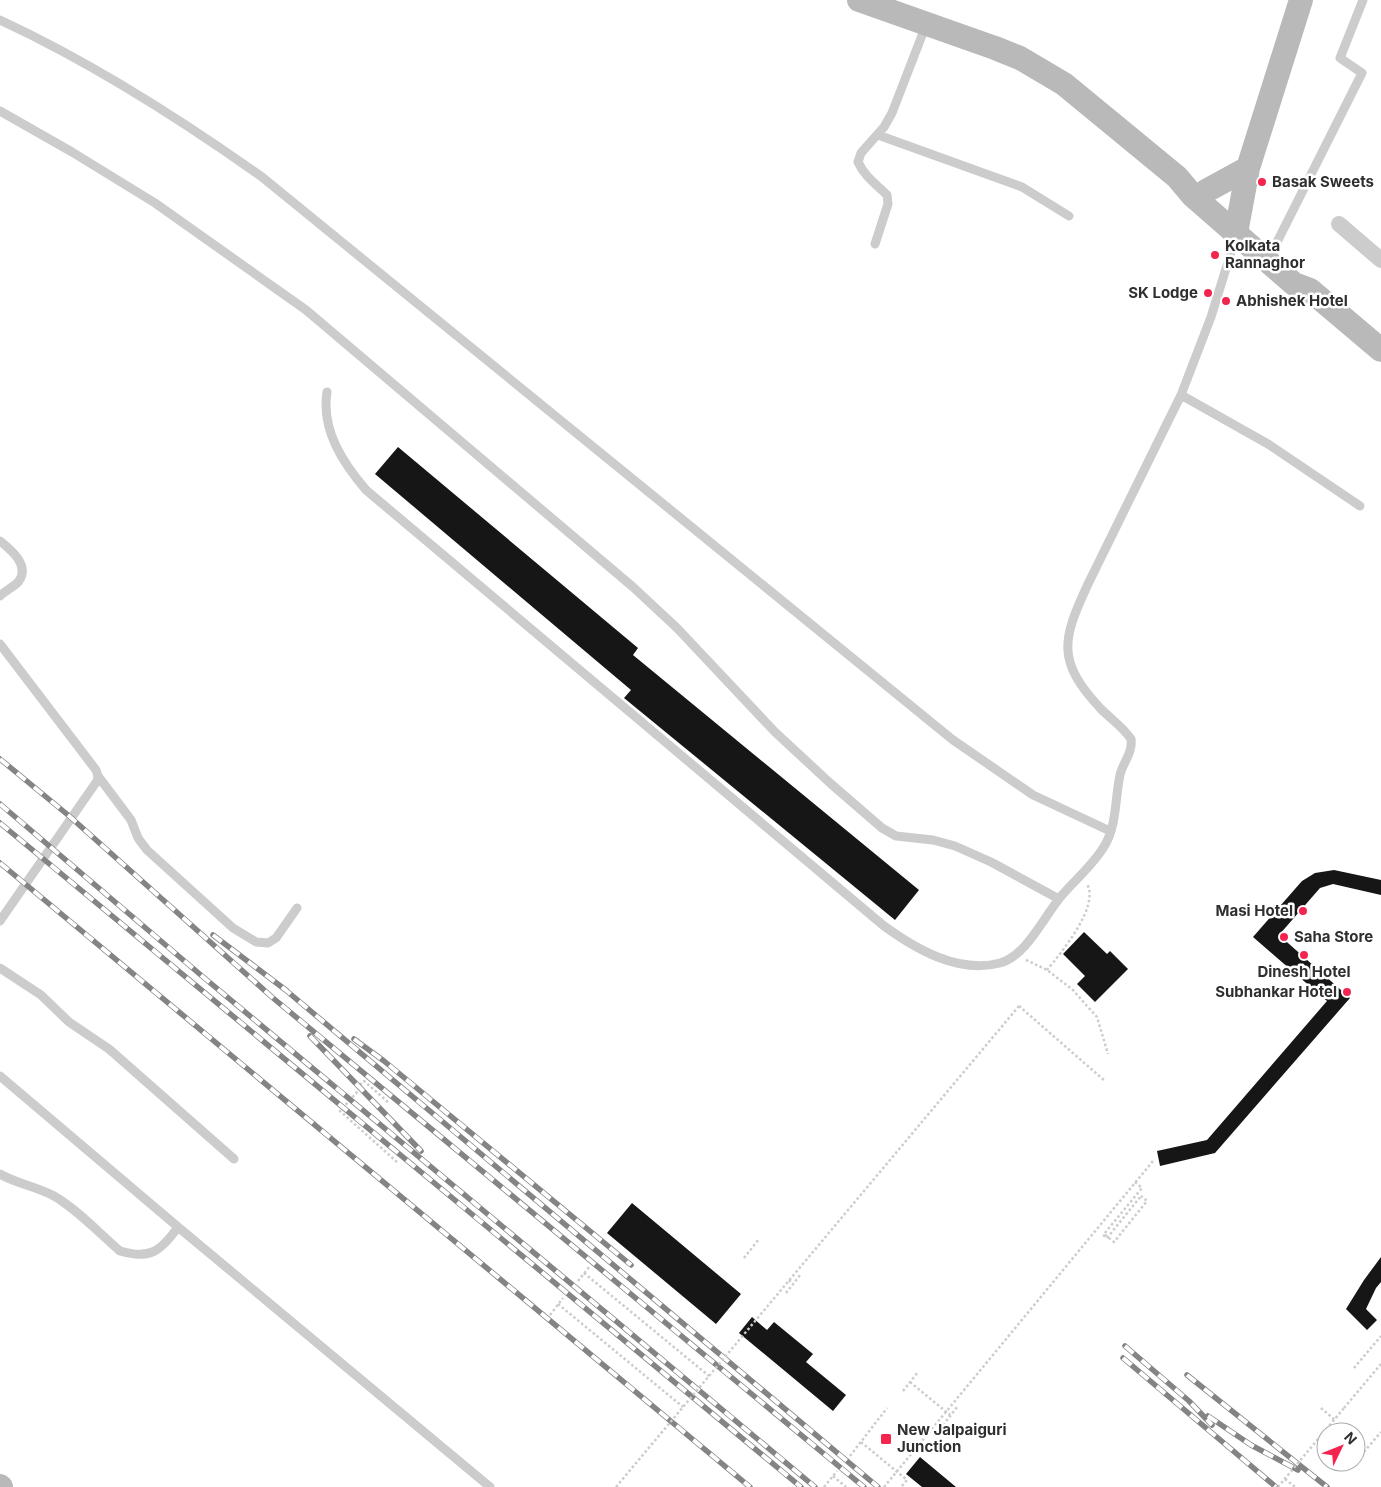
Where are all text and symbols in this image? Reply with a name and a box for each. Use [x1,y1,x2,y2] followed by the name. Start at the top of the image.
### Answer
[1272,172,1374,191] place label: Basak Sweets
[1256,176,1268,188] marker: Basak Sweets
[1225,236,1305,272] place label: Kolkata Rannaghor
[1209,249,1221,261] marker: Kolkata Rannaghor
[1128,283,1198,302] place label: SK Lodge
[1202,287,1214,299] marker: SK Lodge
[1236,291,1348,310] place label: Abhishek Hotel
[1220,295,1232,307] marker: Abhishek Hotel
[1216,901,1293,920] place label: Masi Hotel
[1297,905,1309,917] marker: Masi Hotel
[1294,927,1373,946] place label: Saha Store
[1278,931,1290,943] marker: Saha Store
[1298,949,1310,961] marker: Dinesh Hotel
[1257,962,1351,981] place label: Dinesh Hotel
[1215,982,1337,1001] place label: Subhankar Hotel
[1341,986,1353,998] marker: Subhankar Hotel
[897,1420,1006,1456] place label: New Jalpaiguri Junction
[1316,1422,1366,1472] north arrow
[1341,1428,1361,1447] text: N
[879,1432,893,1446] marker: New Jalpaiguri Junction

